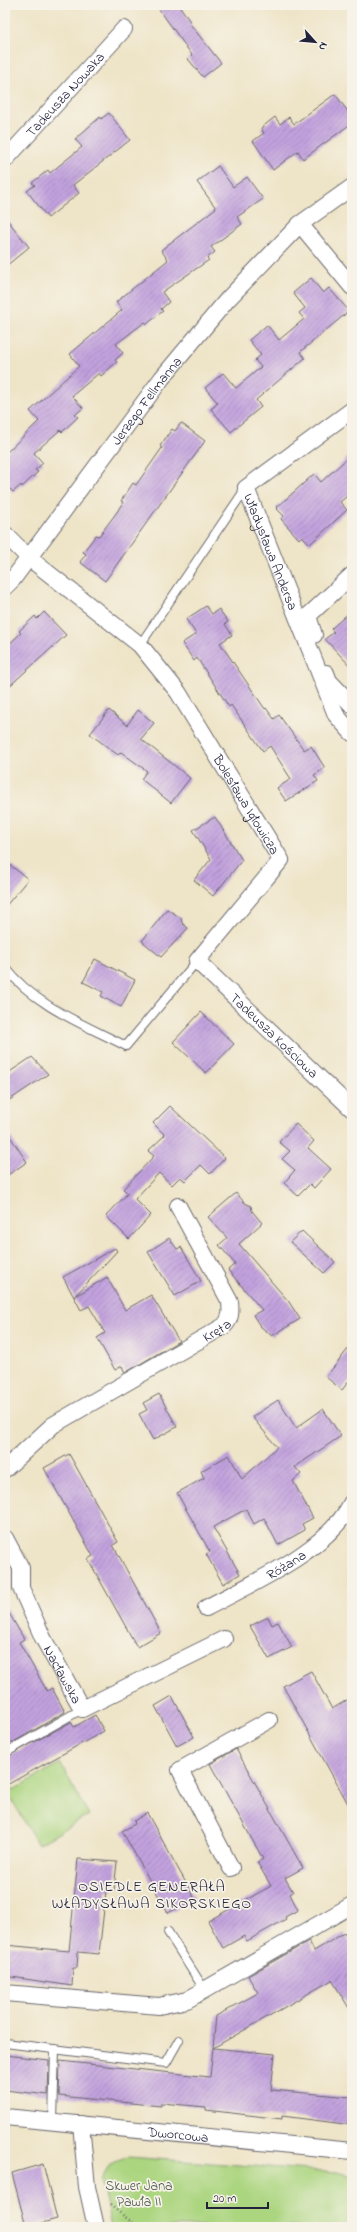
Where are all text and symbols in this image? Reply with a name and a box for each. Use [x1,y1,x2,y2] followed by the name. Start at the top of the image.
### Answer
[295,22,335,62] north arrow
[314,39,332,53] text: N
[22,48,110,143] street label: Tadeusza Nowaka
[107,352,188,450] street label: Jerzego Fellmanna
[237,491,302,614] street label: Władysława Andersa
[206,750,284,859] street label: Bolesława Igłowicza
[224,989,323,1084] street label: Tadeusza Kościowa
[199,1315,237,1348] street label: Kręta
[263,1546,311,1586] street label: Różana
[37,1642,86,1708] street label: Nacławska
[52,1876,252,1915] district label: OSIEDLE GENERAŁA WŁADYSŁAWA SIKORSKIEGO
[146,2122,210,2149] street label: Dworcowa
[105,2176,173,2213] park label: Skwer Jana Pawła II
[207,2184,268,2210] scale bar
[213,2190,236,2208] text: 20 m

